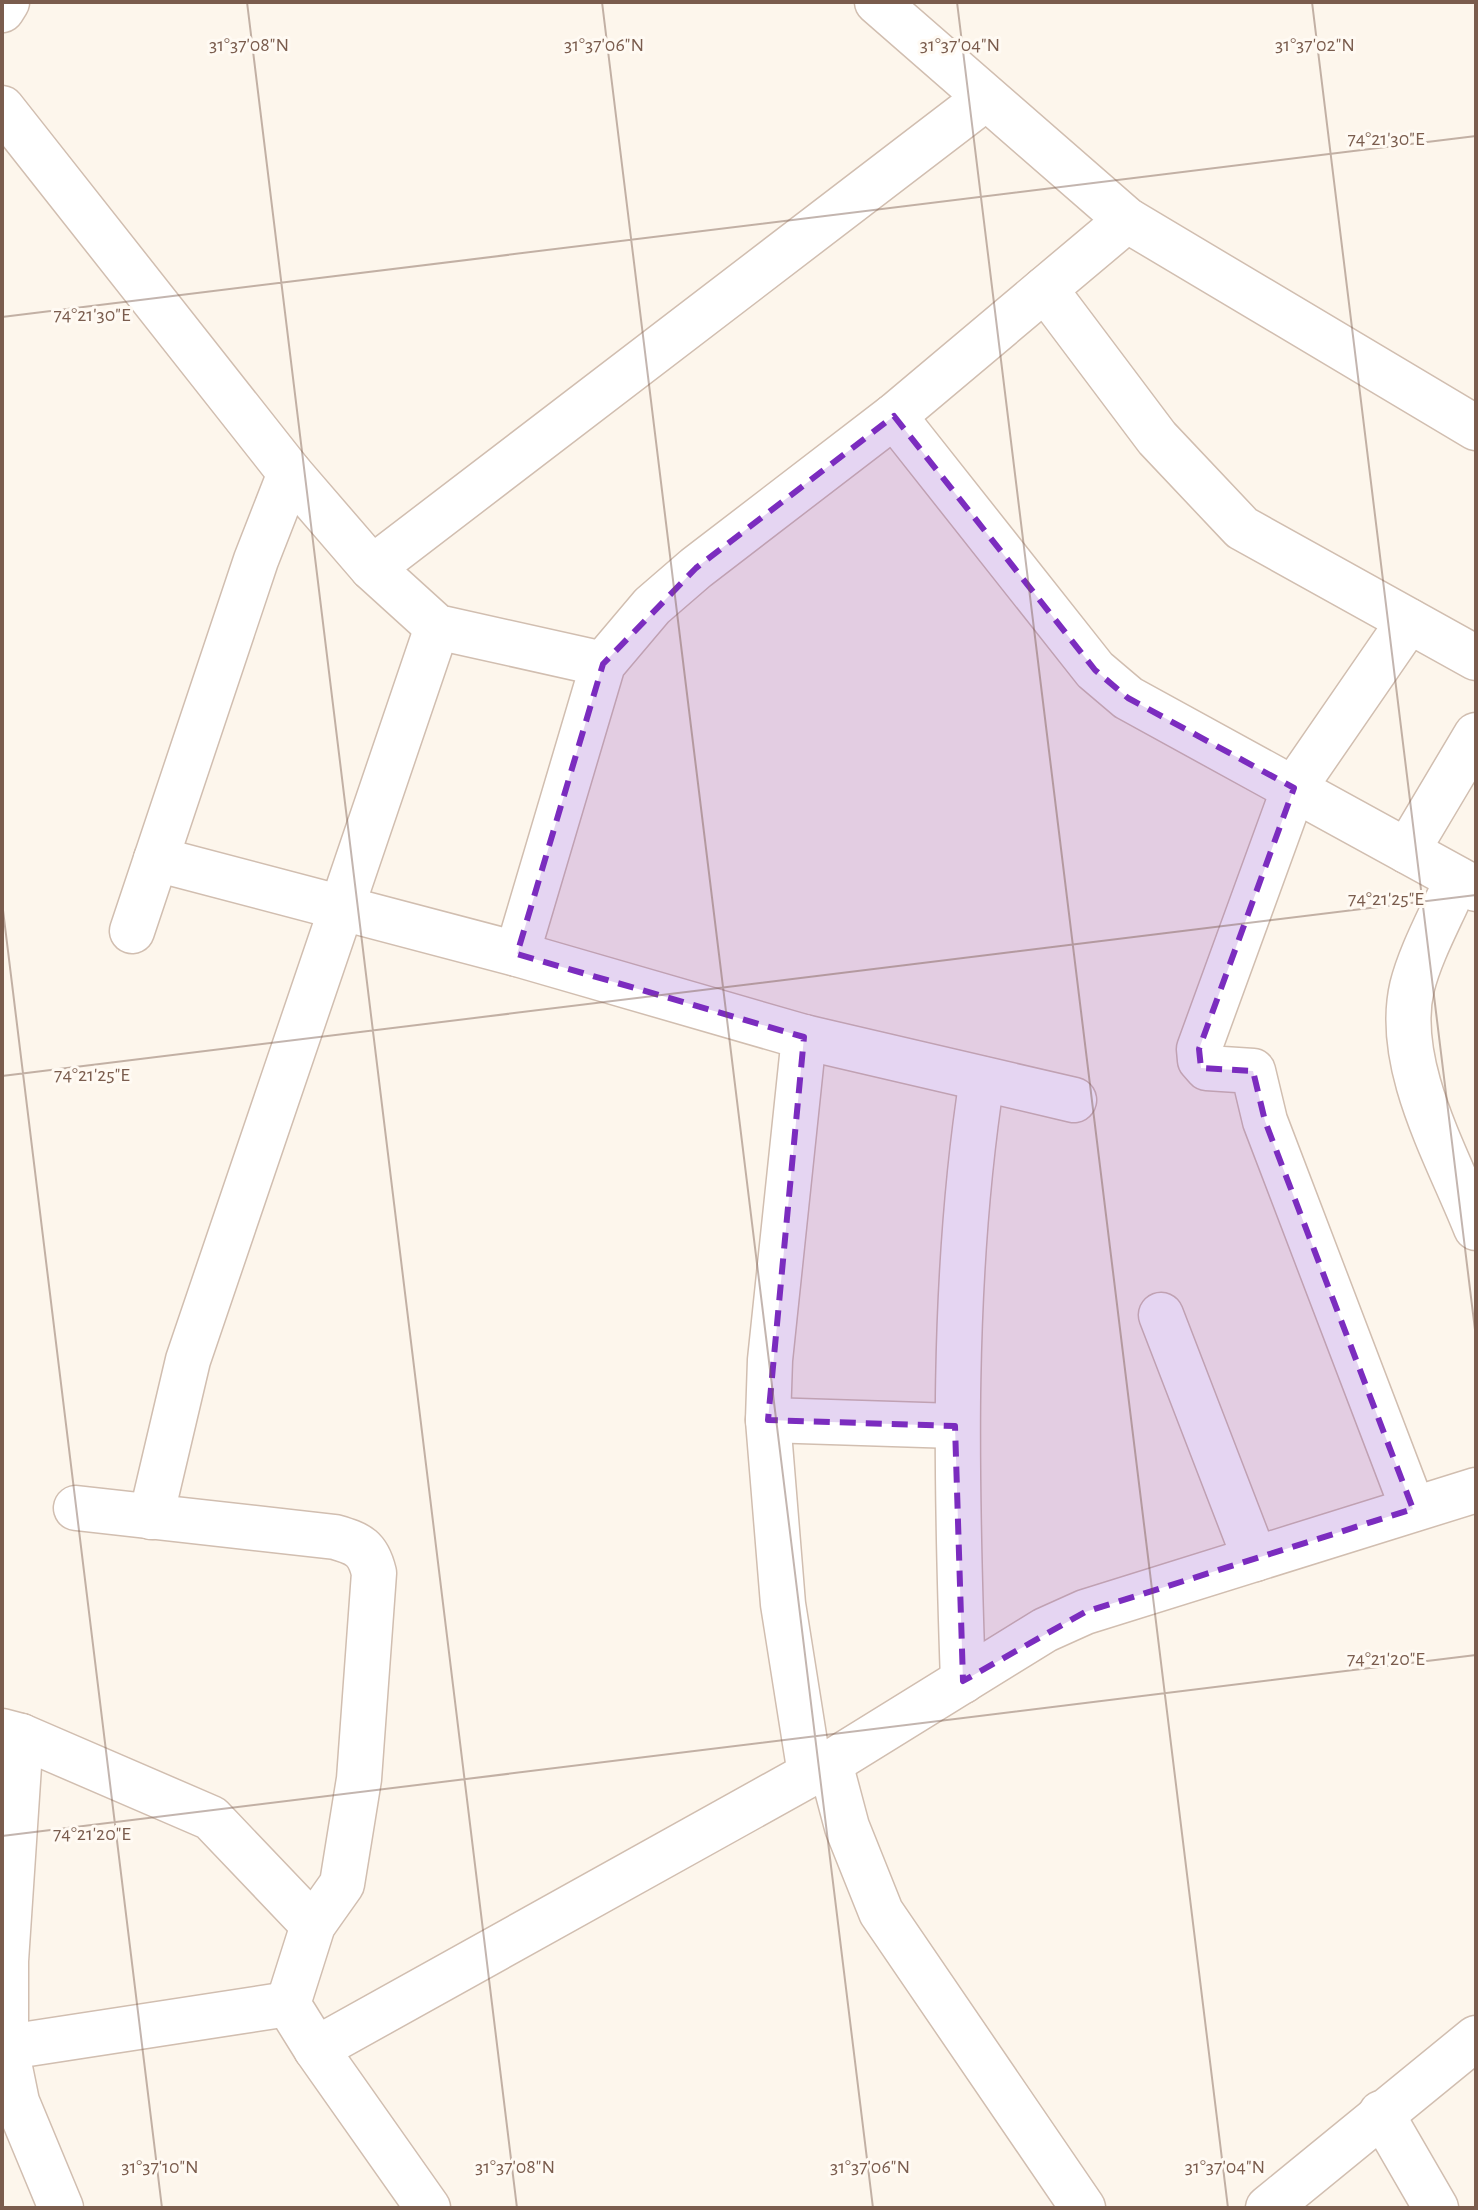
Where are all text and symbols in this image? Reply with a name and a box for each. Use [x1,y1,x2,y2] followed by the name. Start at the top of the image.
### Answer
[209,35,289,55] text: 31°37'08"N
[564,35,644,55] text: 31°37'06"N
[920,35,1000,55] text: 31°37'04"N
[1275,35,1355,55] text: 31°37'02"N
[1347,129,1425,149] text: 74°21'30"E
[53,305,131,325] text: 74°21'30"E
[1348,889,1424,909] text: 74°21'25"E
[54,1065,130,1085] text: 74°21'25"E
[1347,1649,1425,1669] text: 74°21'20"E
[53,1824,131,1844] text: 74°21'20"E
[121,2157,199,2177] text: 31°37'10"N
[475,2157,555,2177] text: 31°37'08"N
[830,2157,910,2177] text: 31°37'06"N
[1185,2157,1265,2177] text: 31°37'04"N

